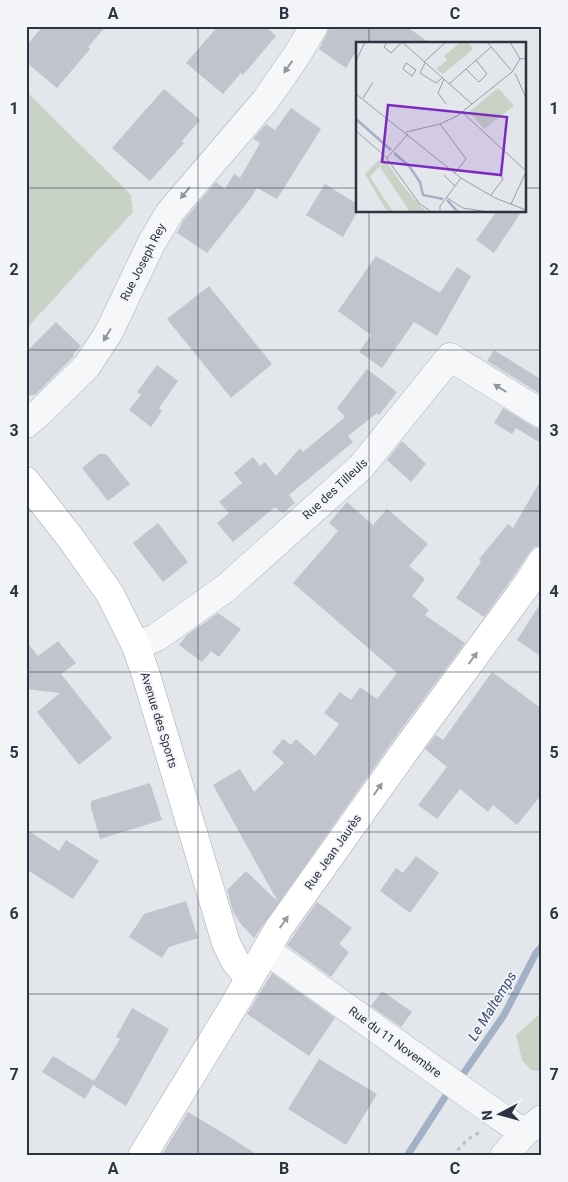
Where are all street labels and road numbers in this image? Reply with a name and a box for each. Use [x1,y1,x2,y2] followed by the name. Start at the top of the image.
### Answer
[117,221,169,303] street label: Rue Joseph Rey
[300,455,370,523] street label: Rue des Tilleuls
[138,670,180,770] street label: Avenue des Sports
[302,812,364,892] street label: Rue Jean Jaurès
[346,1004,444,1080] street label: Rue du 11 Novembre

